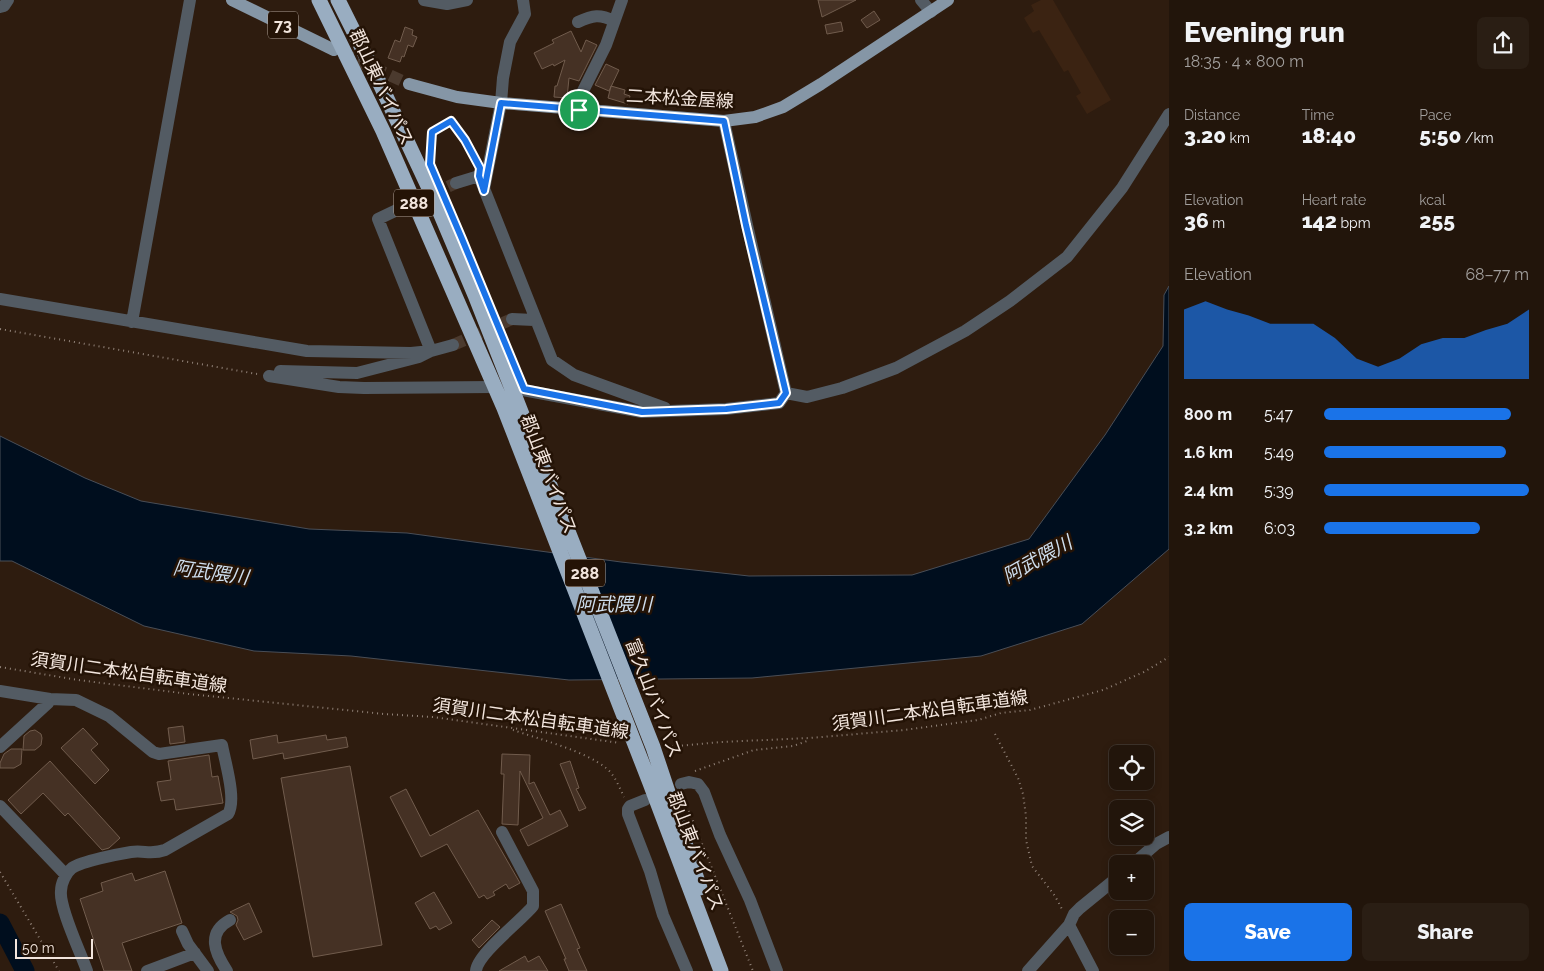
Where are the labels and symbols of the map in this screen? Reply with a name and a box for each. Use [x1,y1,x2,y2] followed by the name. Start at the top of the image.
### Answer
[268,12,298,38] road number: 73
[346,26,418,148] street label: 郡山東バイパス
[626,85,734,111] street label: 二本松金屋線
[558,89,600,131] pin
[394,190,434,217] road number: 288
[517,412,581,536] street label: 郡山東バイパス
[998,530,1077,587] water label: 阿武隈川
[172,556,252,588] water label: 阿武隈川
[565,560,605,586] road number: 288
[576,593,654,615] water label: 阿武隈川
[622,636,686,760] street label: 富久山バイパス
[30,648,228,696] street label: 須賀川二本松自転車道線
[831,686,1029,734] street label: 須賀川二本松自転車道線
[432,694,630,742] street label: 須賀川二本松自転車道線
[664,789,728,913] street label: 郡山東バイパス
[15,936,92,959] scale bar

